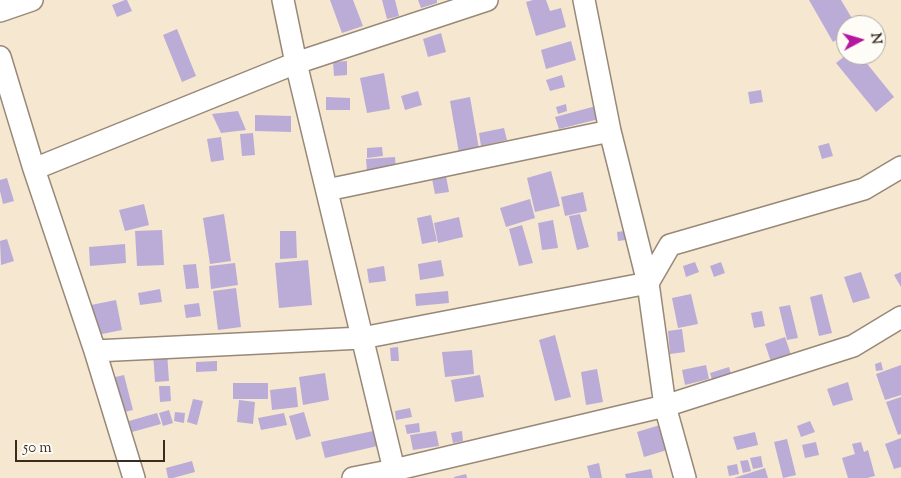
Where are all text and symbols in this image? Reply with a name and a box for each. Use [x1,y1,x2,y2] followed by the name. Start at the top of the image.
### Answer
[836,15,886,65] north arrow
[864,32,885,45] text: N
[18,430,168,462] scale bar
[23,438,52,459] text: 50 m

